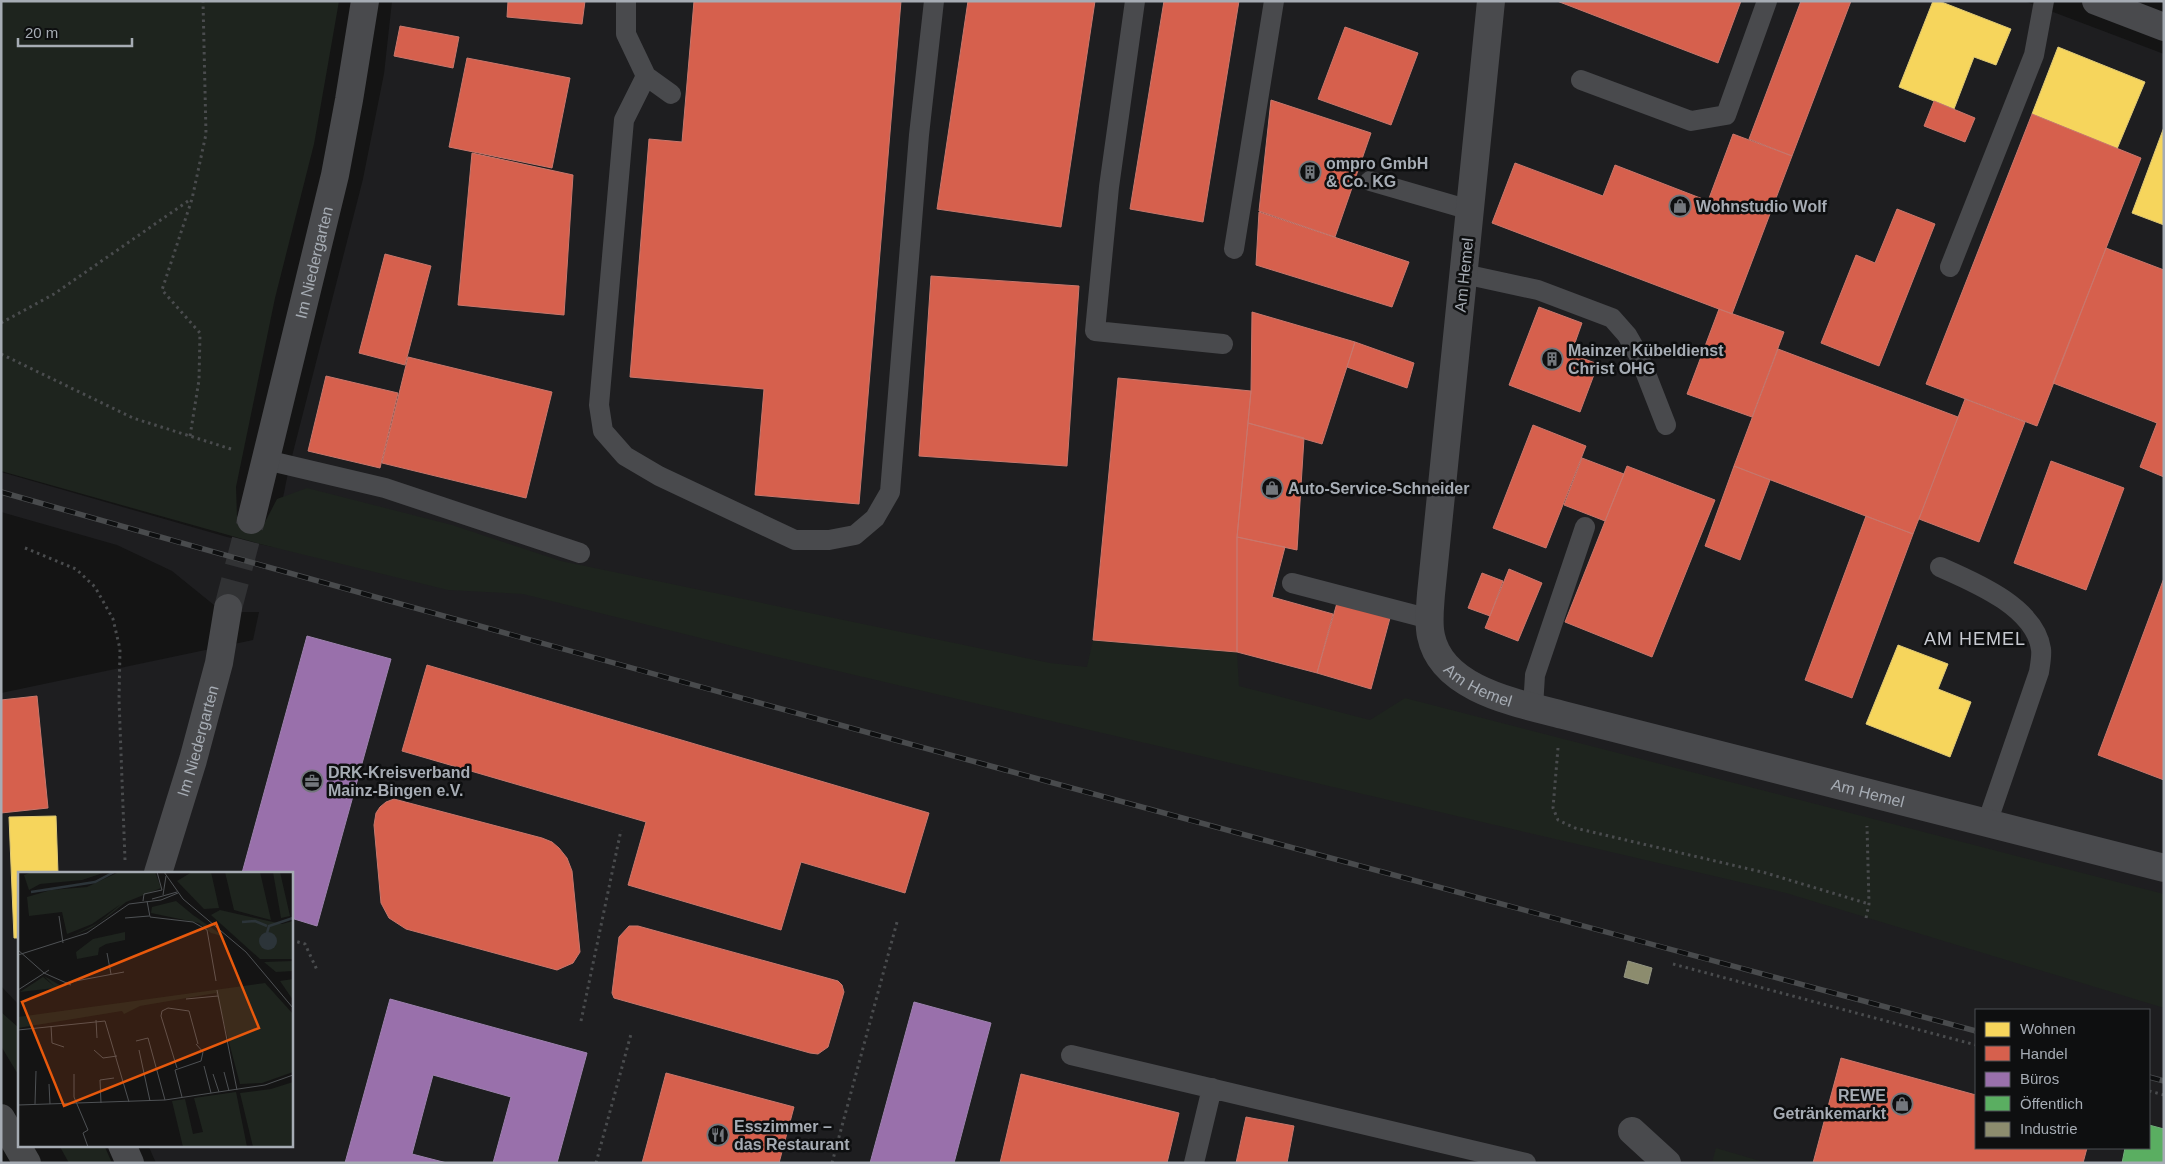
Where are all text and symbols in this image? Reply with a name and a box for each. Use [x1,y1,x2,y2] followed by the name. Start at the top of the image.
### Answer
[18,15,131,47] scale bar
[25,24,58,41] text: 20 m
[1326,155,1428,190] place label: ompro GmbH & Co. KG
[1298,160,1322,184] building icon: ompro GmbH & Co. KG
[1668,194,1692,218] shop icon: Wohnstudio Wolf
[1696,198,1828,215] place label: Wohnstudio Wolf
[292,205,336,320] street label: Im Niedergarten
[1452,237,1476,313] street label: Am Hemel
[1568,342,1724,377] place label: Mainzer Kübeldienst Christ OHG
[1540,347,1564,371] building icon: Mainzer Kübeldienst Christ OHG
[1260,476,1284,500] shop icon: Auto-Service-Schneider
[1288,480,1469,497] place label: Auto-Service-Schneider
[1924,629,2026,649] district label: AM HEMEL
[1441,660,1514,709] street label: Am Hemel
[174,683,221,799] street label: Im Niedergarten
[328,764,470,799] place label: DRK-Kreisverband Mainz-Bingen e.V.
[300,769,324,793] office icon: DRK-Kreisverband Mainz-Bingen e.V.
[1830,775,1906,810] street label: Am Hemel
[18,872,292,1146] inset map
[1975,1009,2150,1149] legend
[2020,1020,2076,1037] text: Wohnen
[2020,1045,2068,1062] text: Handel
[2020,1070,2059,1087] text: Büros
[1773,1087,1887,1122] place label: REWE Getränkemarkt
[1890,1092,1914,1116] shop icon: REWE Getränkemarkt
[2020,1095,2083,1112] text: Öffentlich
[734,1118,850,1153] place label: Esszimmer – das Restaurant
[2020,1120,2078,1137] text: Industrie
[706,1123,730,1147] restaurant icon: Esszimmer – das Restaurant

